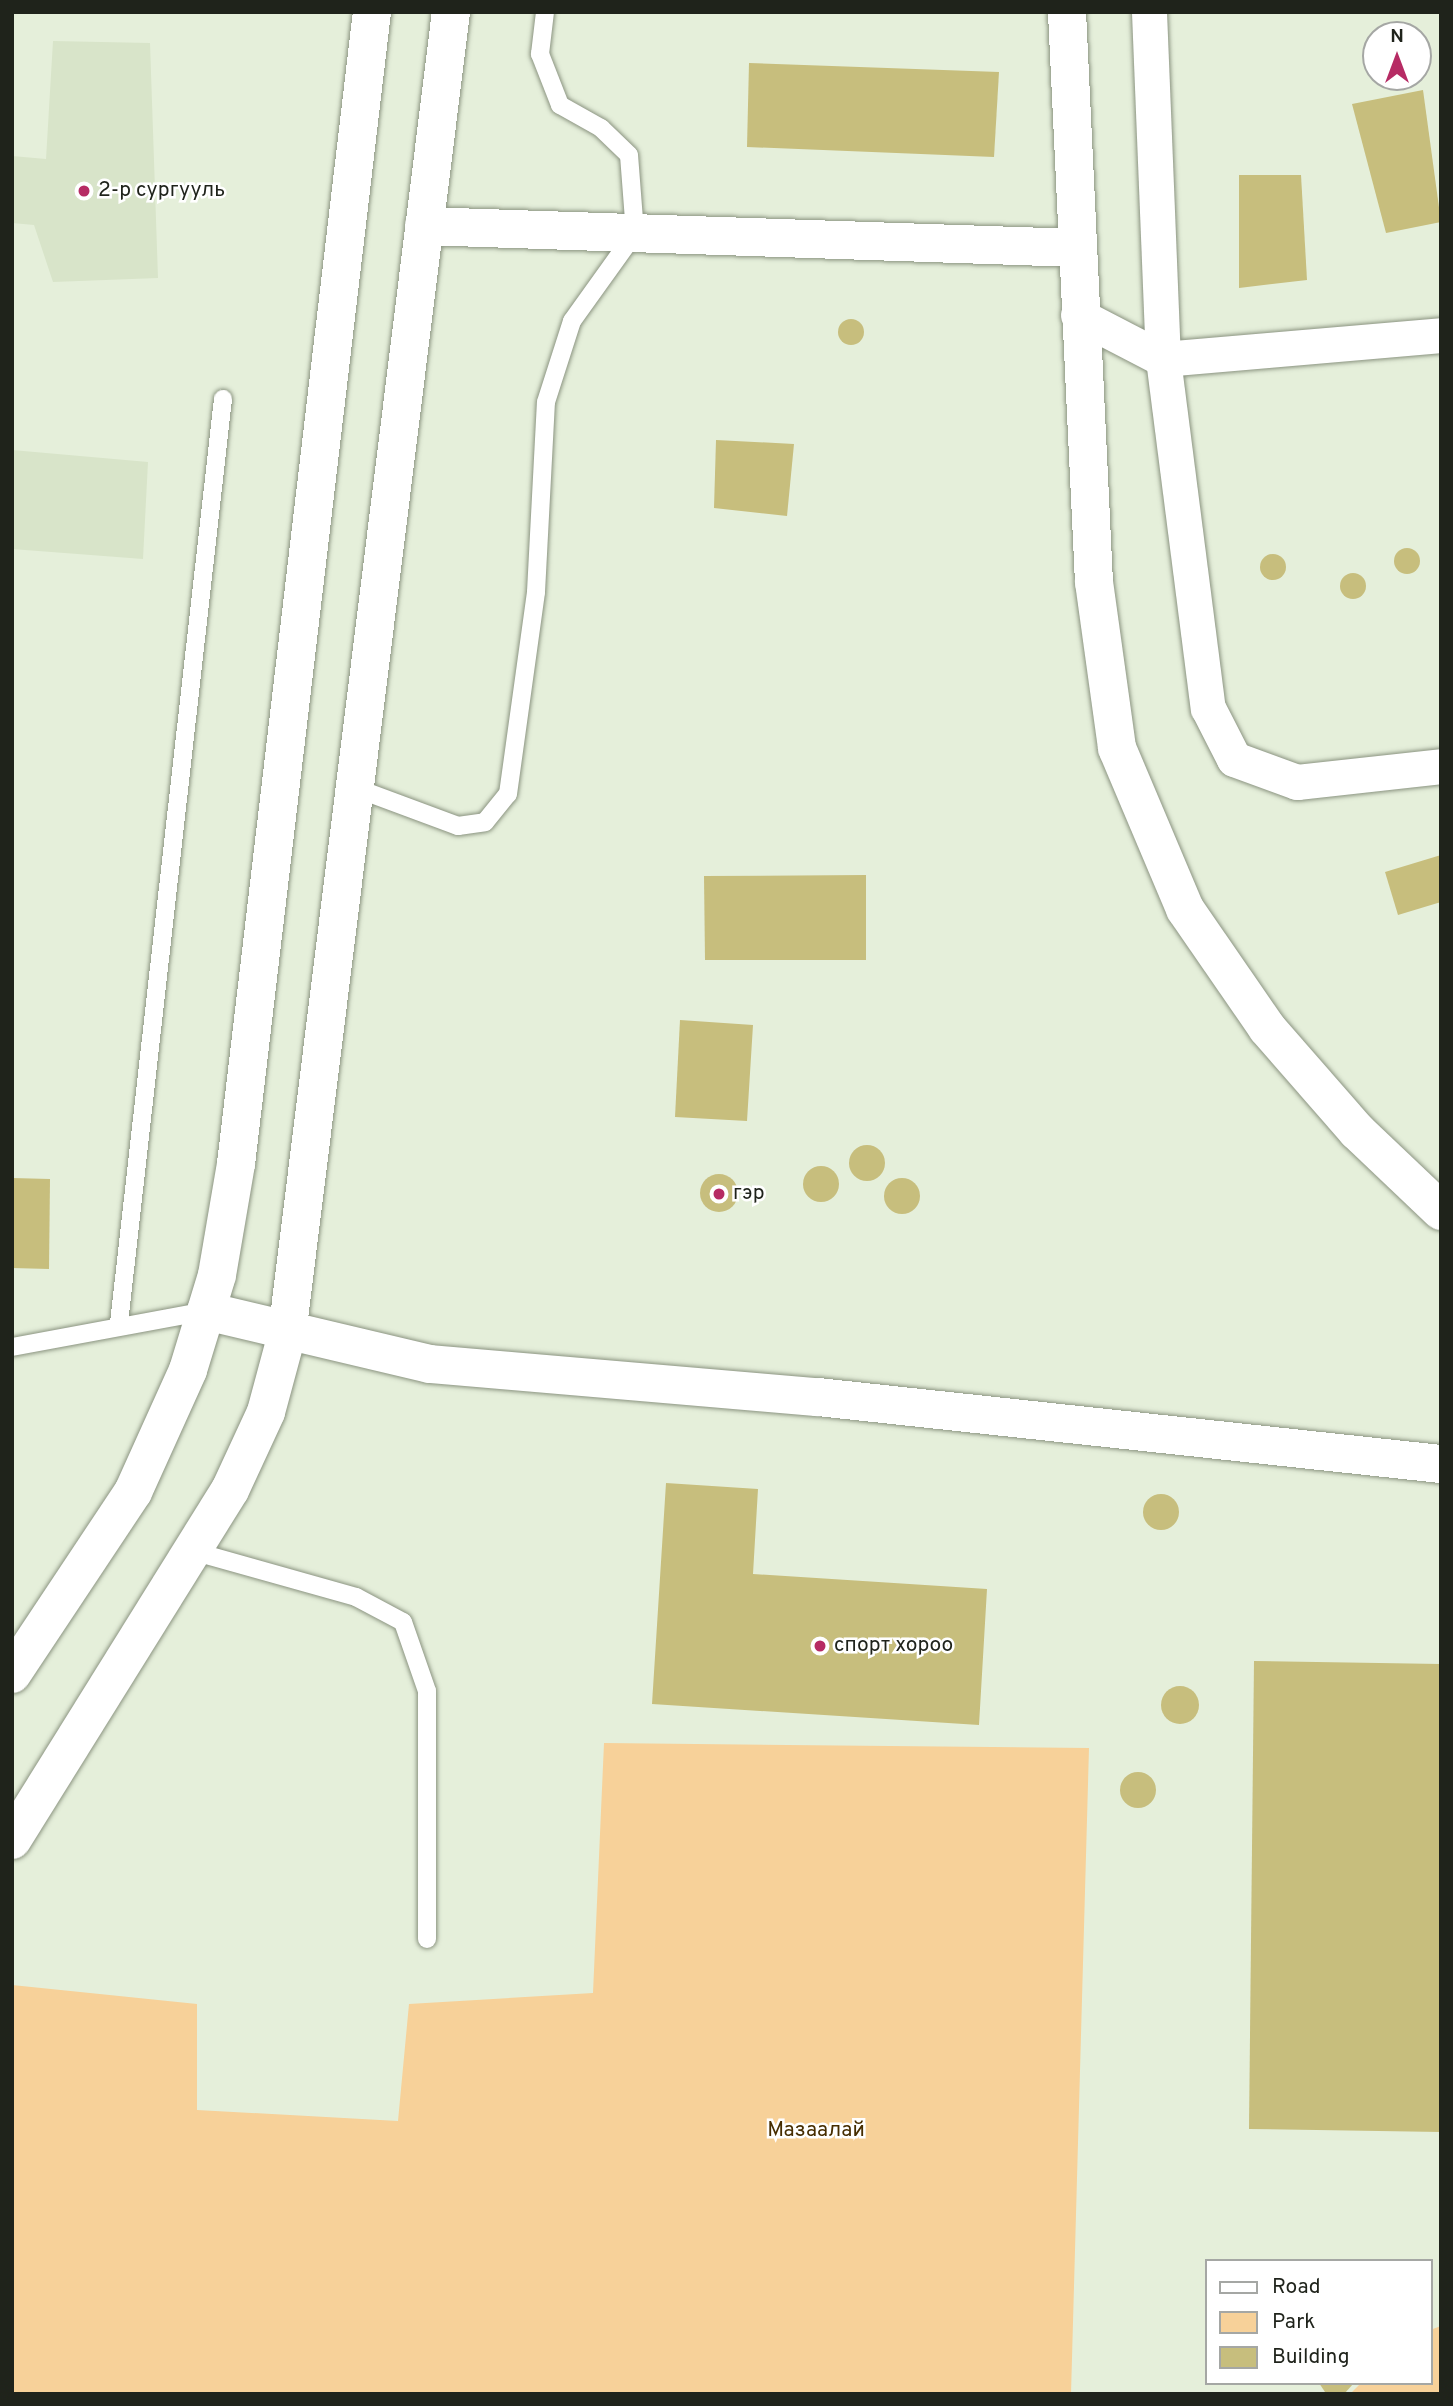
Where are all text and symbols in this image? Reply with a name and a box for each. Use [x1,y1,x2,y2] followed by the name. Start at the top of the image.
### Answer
[1362,21,1432,91] north arrow
[1390,25,1404,49] text: N
[98,178,225,204] place label: 2-р сургууль
[76,183,92,199] marker: 2-р сургууль
[733,1181,765,1207] place label: гэр
[711,1186,727,1202] marker: гэр
[834,1633,953,1659] place label: спорт хороо
[812,1638,828,1654] marker: спорт хороо
[767,2118,865,2144] park label: Мазаалай
[1204,2259,1432,2385] legend
[1272,2274,1321,2301] text: Road
[1272,2309,1315,2336] text: Park
[1272,2344,1350,2371] text: Building

